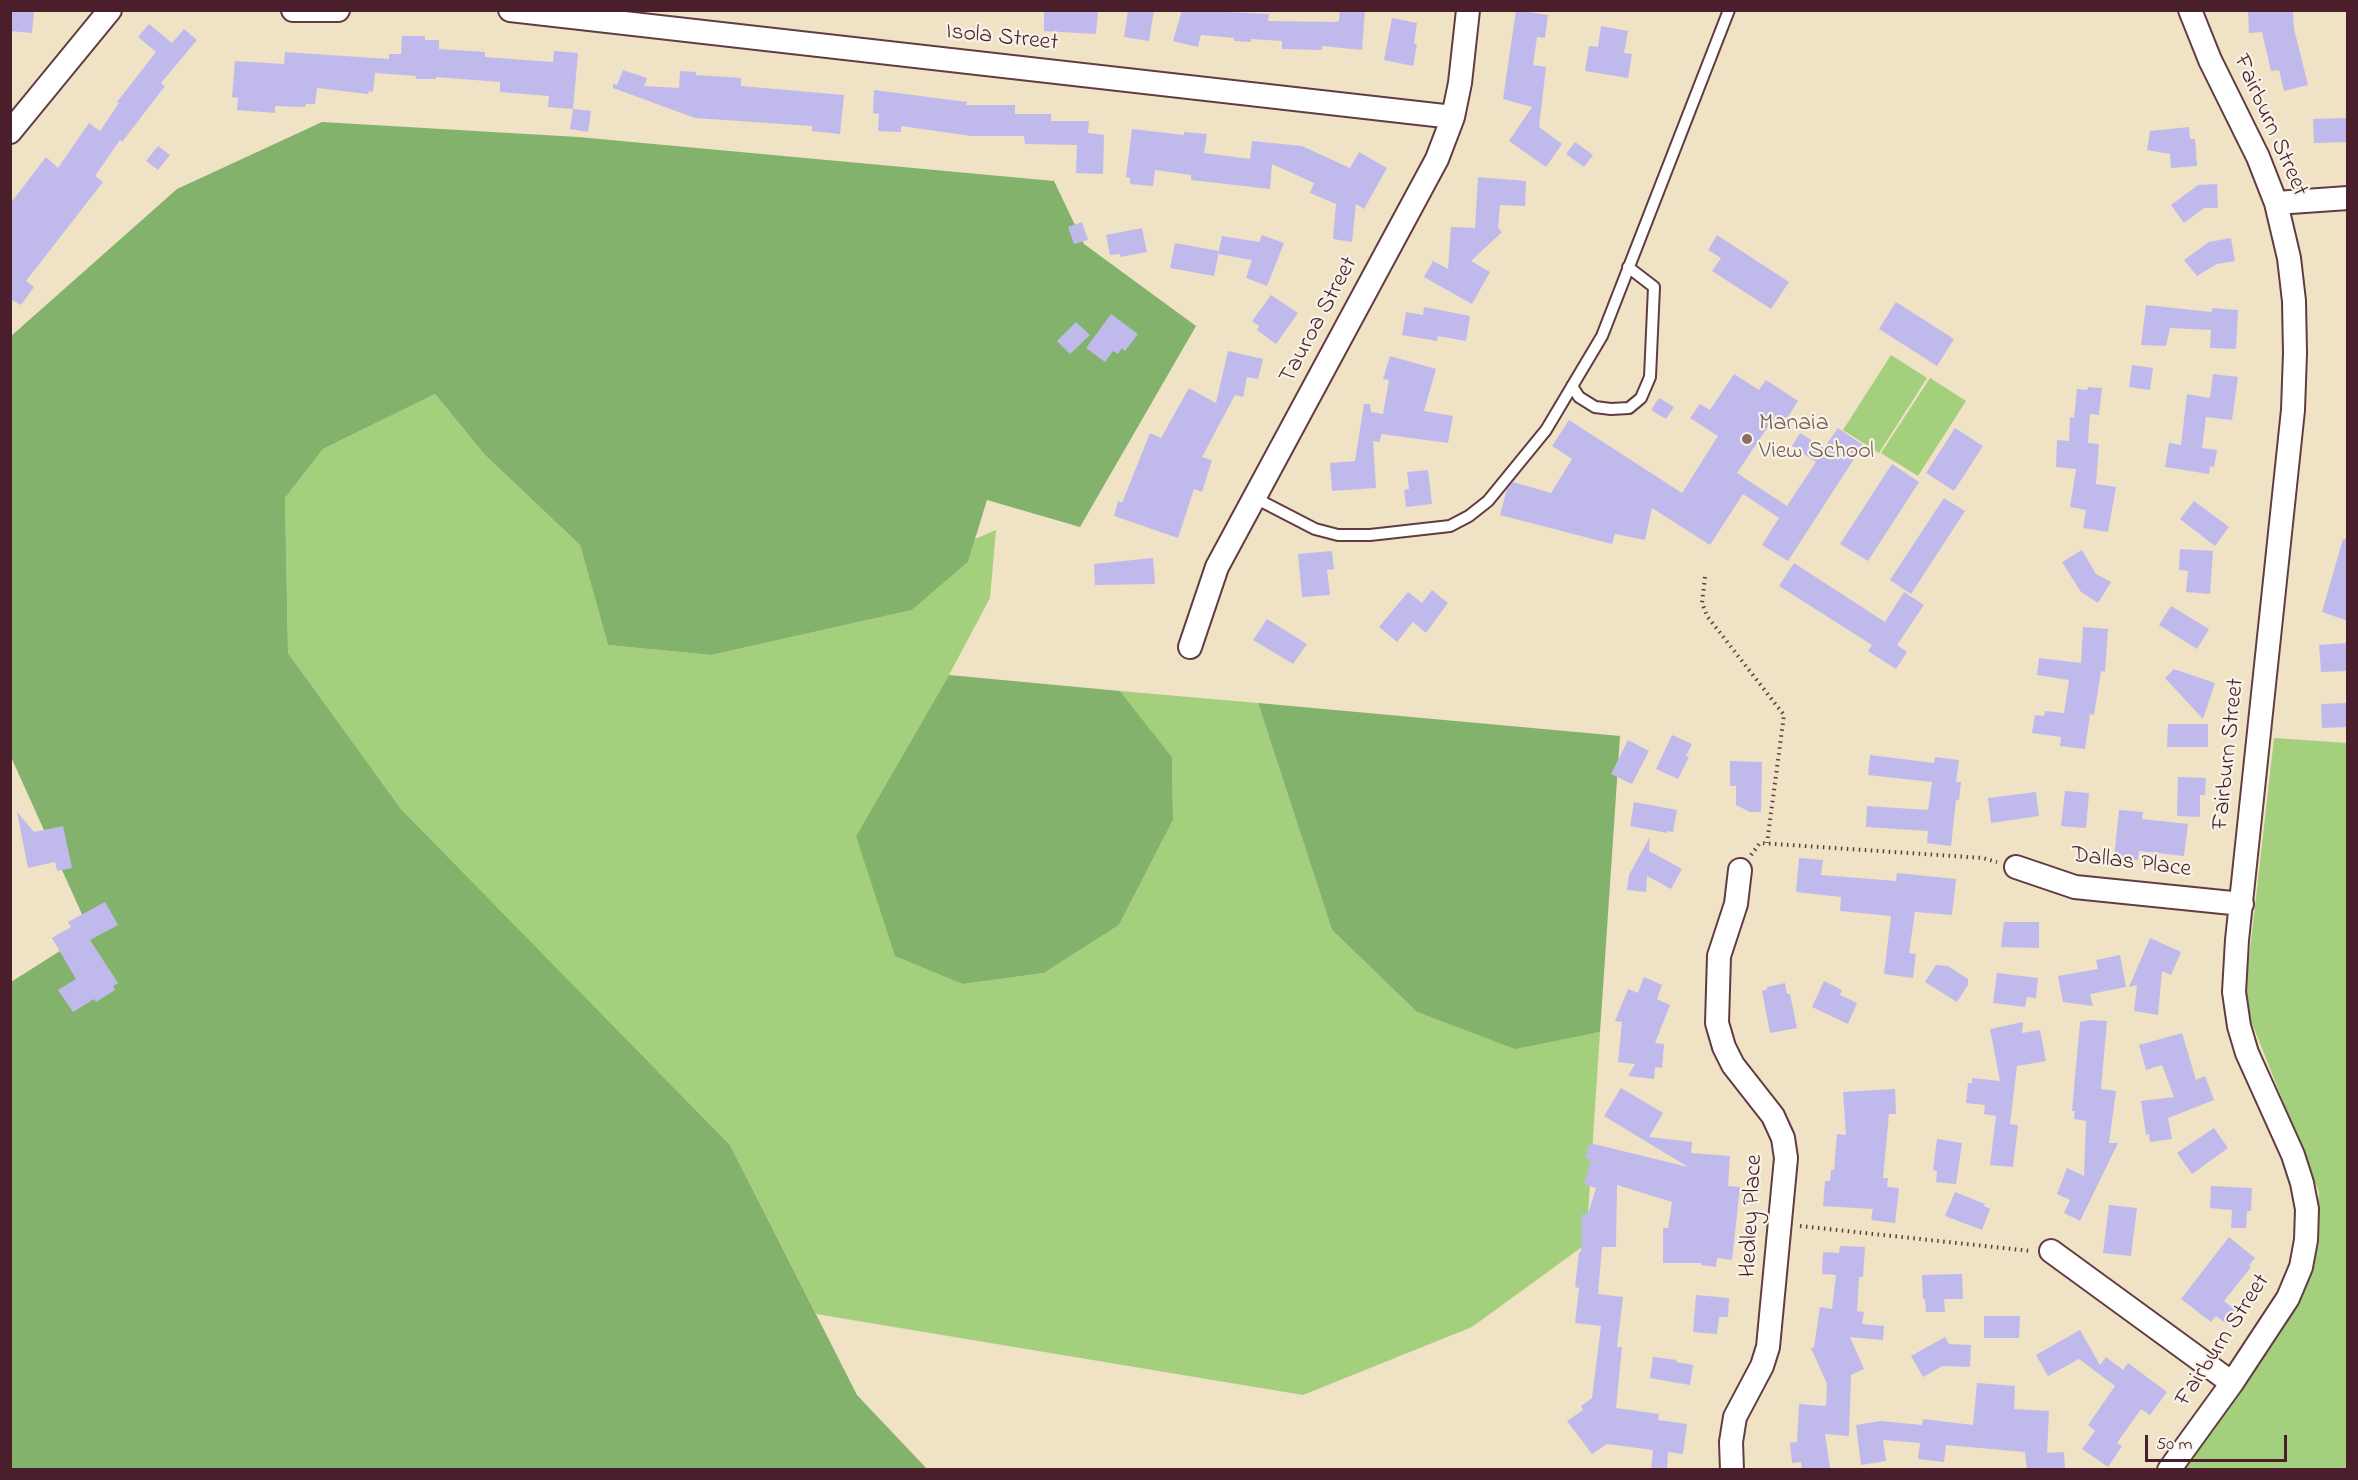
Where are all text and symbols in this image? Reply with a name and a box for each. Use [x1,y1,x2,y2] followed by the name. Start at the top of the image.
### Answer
[944,19,1060,59] street label: Isola Street
[2225,51,2313,201] street label: Fairburn Street
[1274,253,1366,389] street label: Tauroa Street
[1759,411,1874,467] place label: Manaia View School
[1740,432,1754,446] marker: Manaia View School
[2208,677,2252,831] street label: Fairburn Street
[2069,842,2193,886] street label: Dallas Place
[1735,1154,1771,1278] street label: Hedley Place
[2170,1269,2278,1413] street label: Fairburn Street
[2148,1423,2290,1461] scale bar
[2156,1432,2193,1458] text: 50 m

